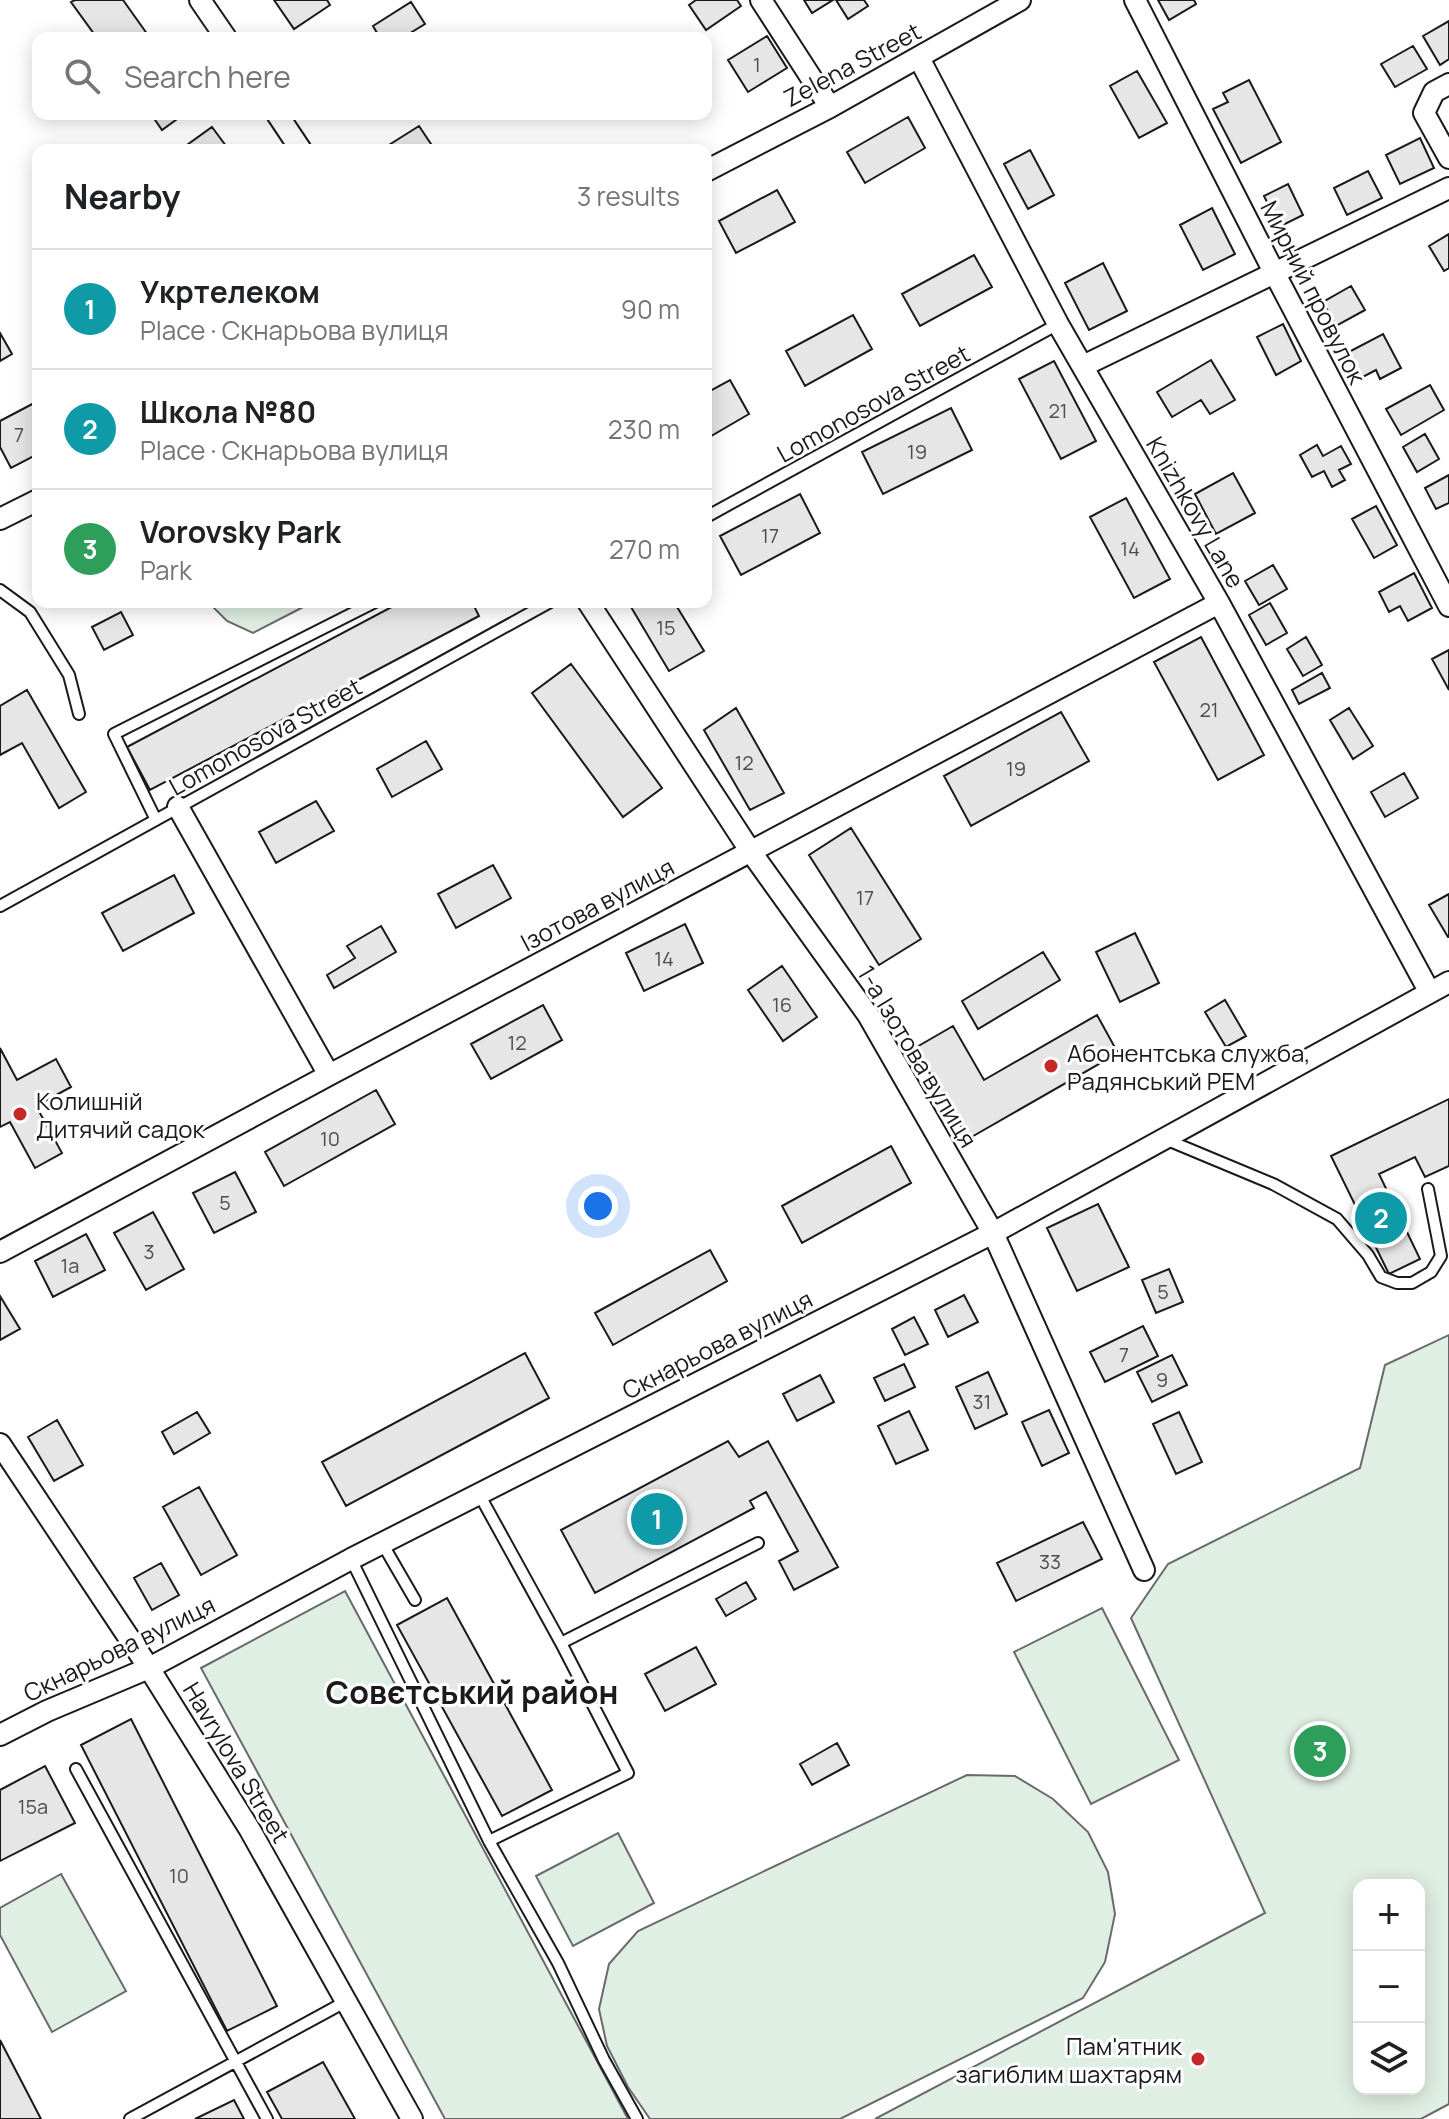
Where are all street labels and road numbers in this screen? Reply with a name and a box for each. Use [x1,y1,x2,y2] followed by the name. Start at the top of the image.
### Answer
[778,14,926,114] street label: Zelena Street
[1254,195,1375,390] street label: Мирний провулок
[771,336,975,470] street label: Lomonosova Street
[1139,430,1253,594] street label: Knizhkovy Lane
[163,669,367,803] street label: Lomonosova Street
[514,850,680,958] street label: Ізотова вулиця
[851,959,985,1153] street label: 1-а Ізотова вулиця
[616,1282,818,1406] street label: Скнарьова вулиця
[18,1587,220,1709] street label: Скнарьова вулиця
[176,1675,298,1849] street label: Havrylova Street

